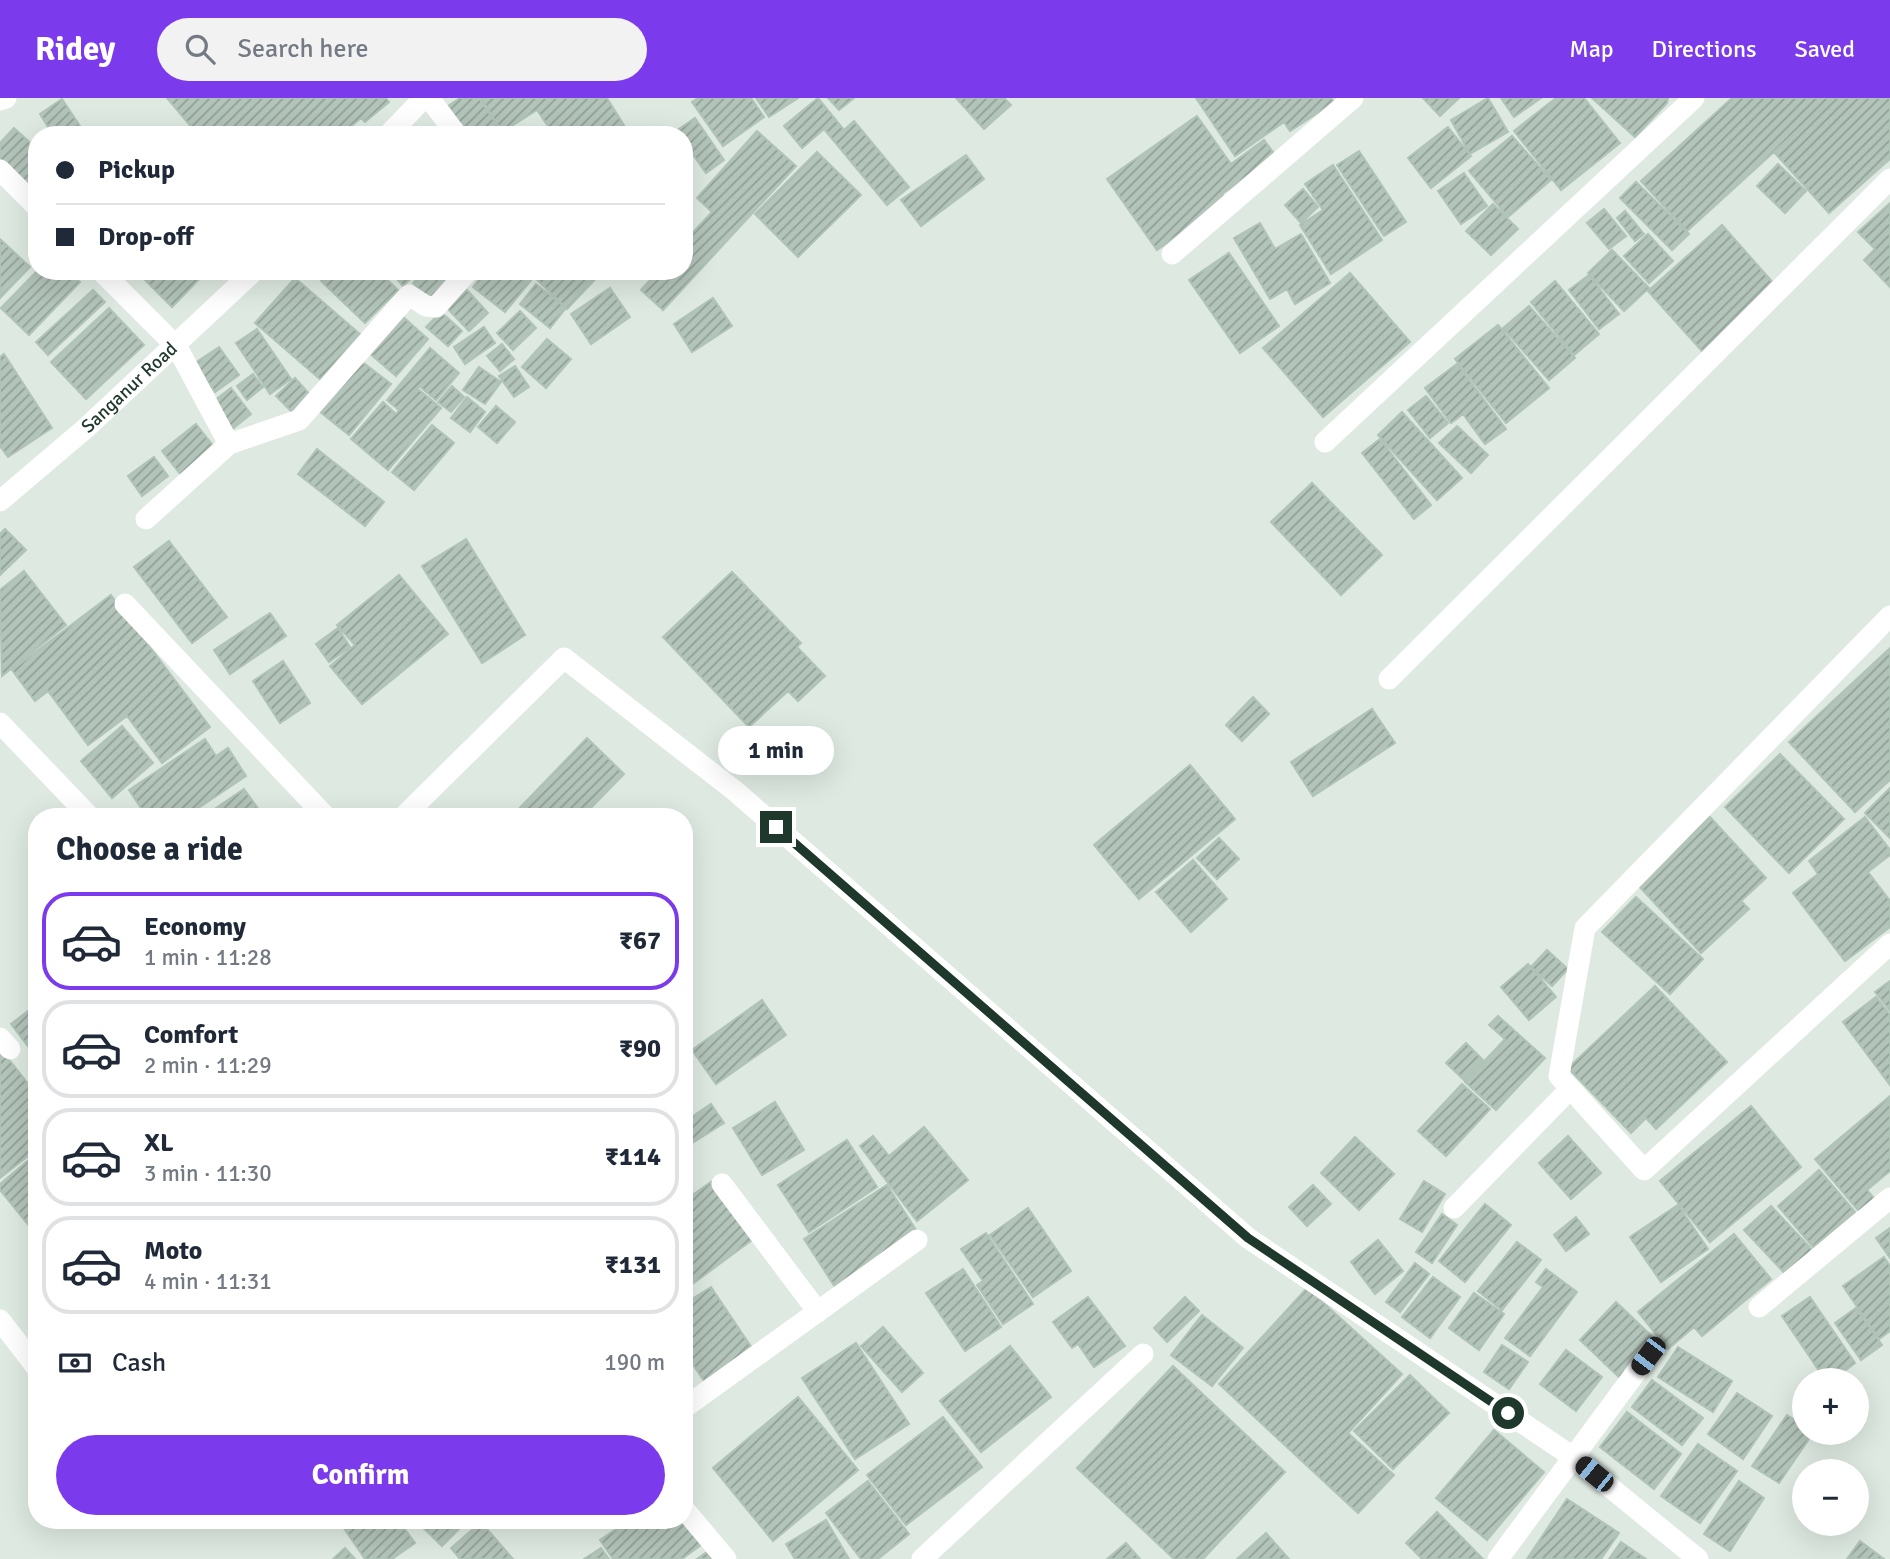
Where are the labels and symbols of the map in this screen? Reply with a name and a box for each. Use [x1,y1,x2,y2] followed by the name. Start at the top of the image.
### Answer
[76,337,182,438] street label: Sanganur Road
[718,726,834,774] callout: 1 min
[760,811,792,843] route end
[1627,1333,1670,1379] car
[1492,1397,1524,1429] route start
[1572,1453,1617,1495] car

